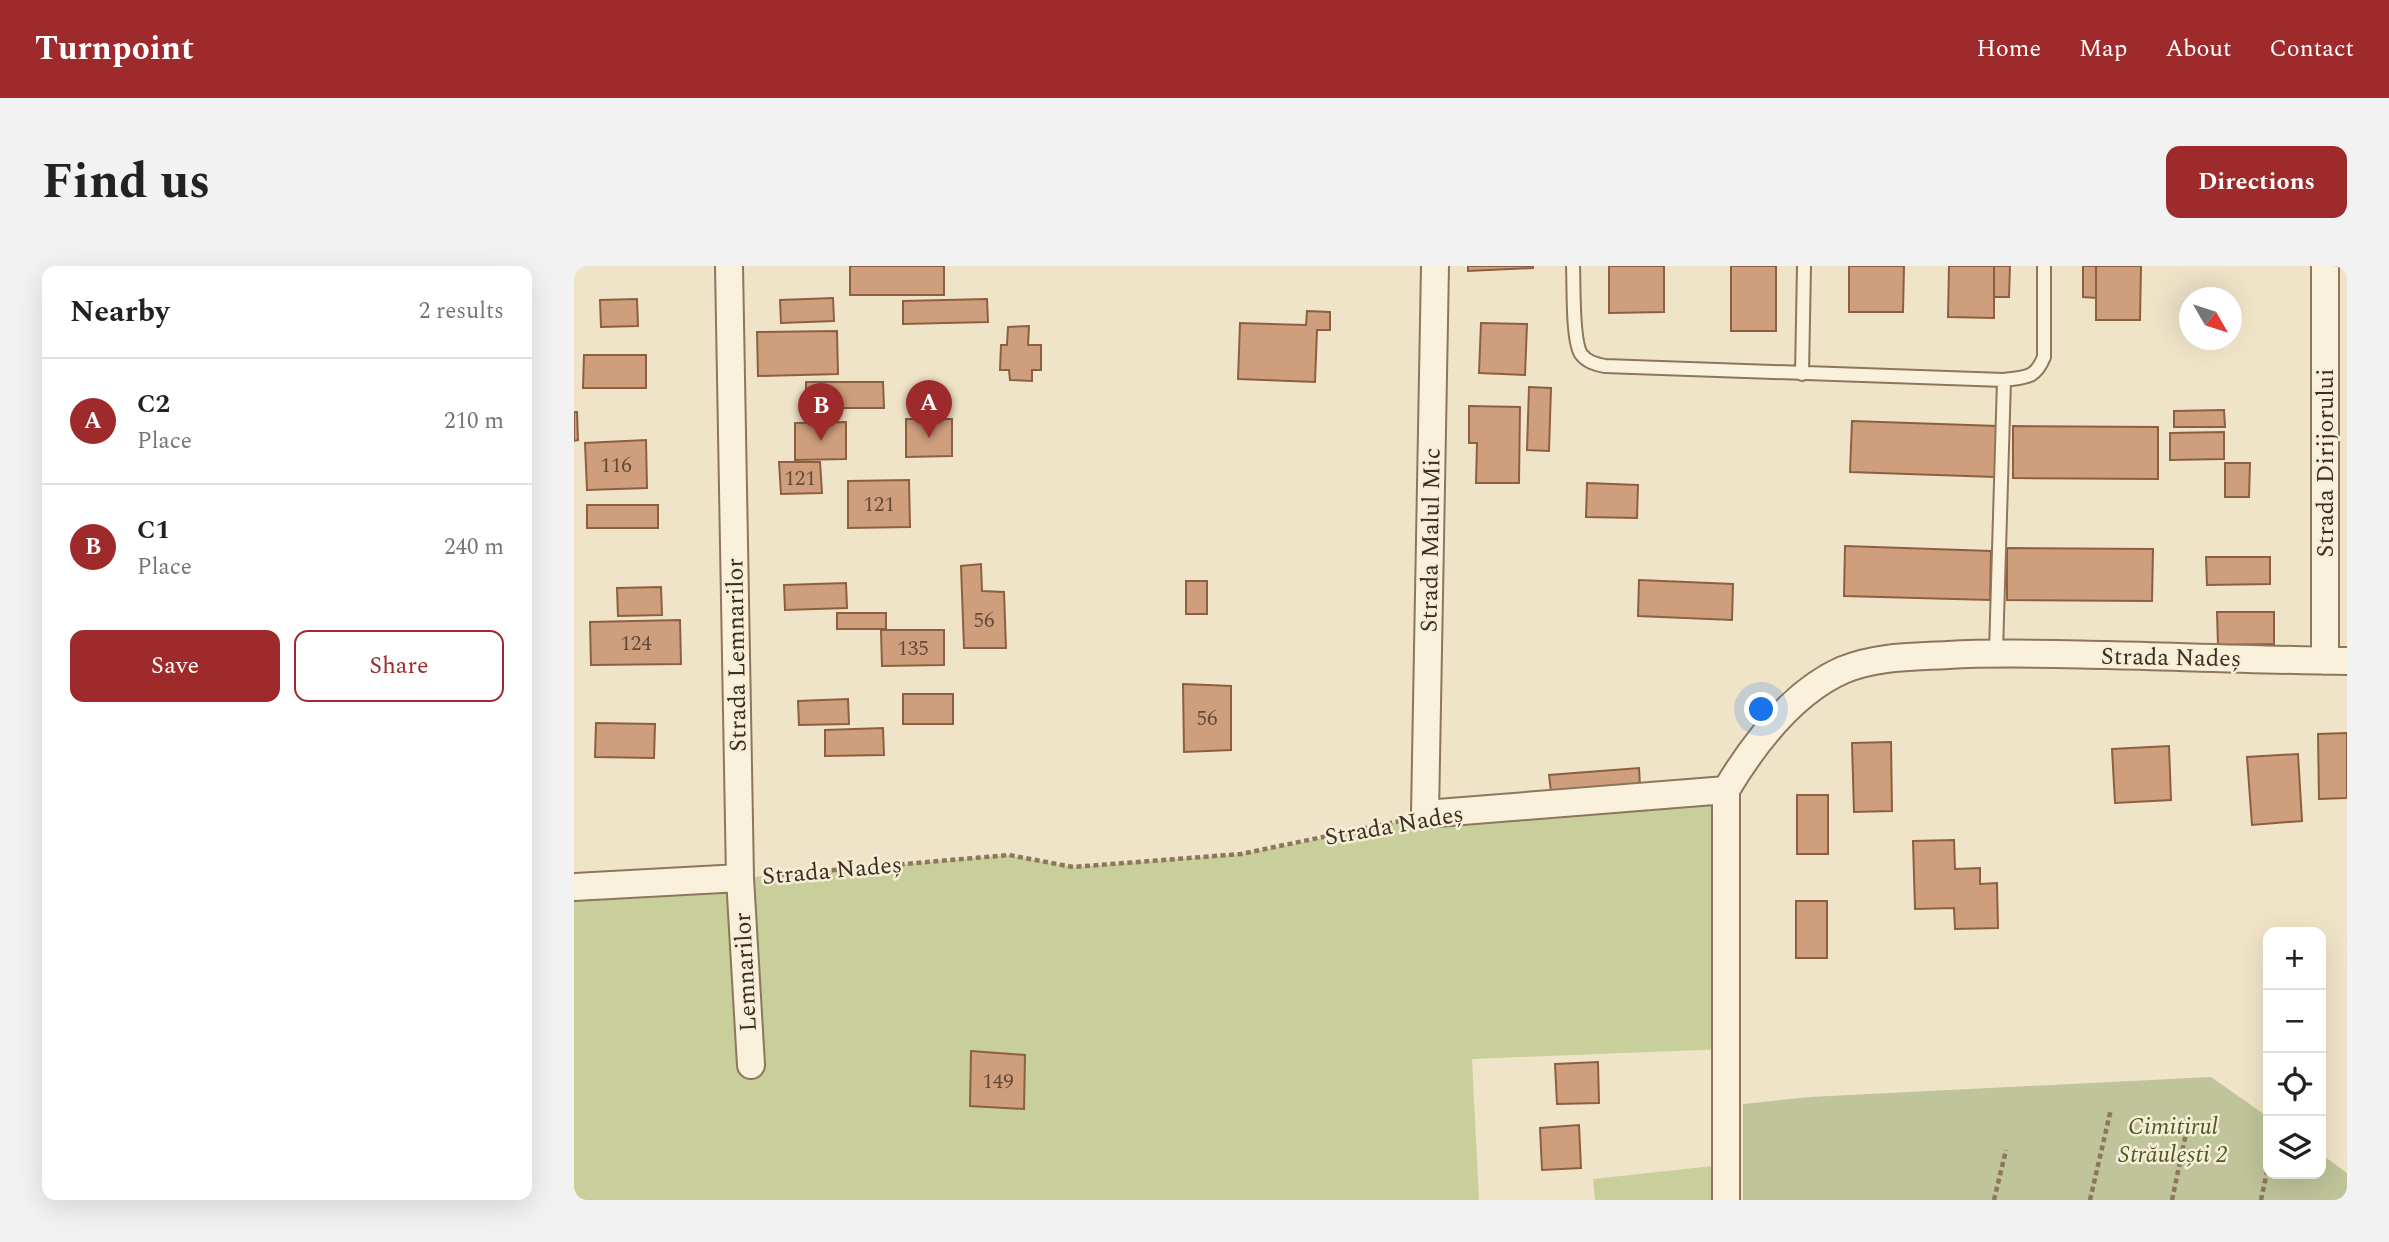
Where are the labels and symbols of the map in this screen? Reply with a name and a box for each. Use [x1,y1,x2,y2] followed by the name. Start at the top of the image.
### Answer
[2179,287,2242,350] north arrow
[2308,368,2344,558] street label: Strada Dirijorului
[906,380,952,438] pin: A
[798,383,844,441] pin: B
[1411,447,1451,633] street label: Strada Malul Mic
[600,450,632,482] house number: 116
[784,463,816,495] house number: 121
[863,489,895,521] house number: 121
[717,558,757,752] street label: Strada Lemnarilor
[974,605,995,637] house number: 56
[620,628,652,660] house number: 124
[897,633,929,665] house number: 135
[2100,639,2242,677] street label: Strada Nadeș
[1744,692,1778,726] your location
[1197,703,1218,735] house number: 56
[1322,796,1466,856] street label: Strada Nadeș
[761,847,904,895] street label: Strada Nadeș
[725,911,767,1033] street label: Lemnarilor
[982,1066,1014,1098] house number: 149
[2118,1109,2228,1173] park label: Cimitirul Străulești 2

